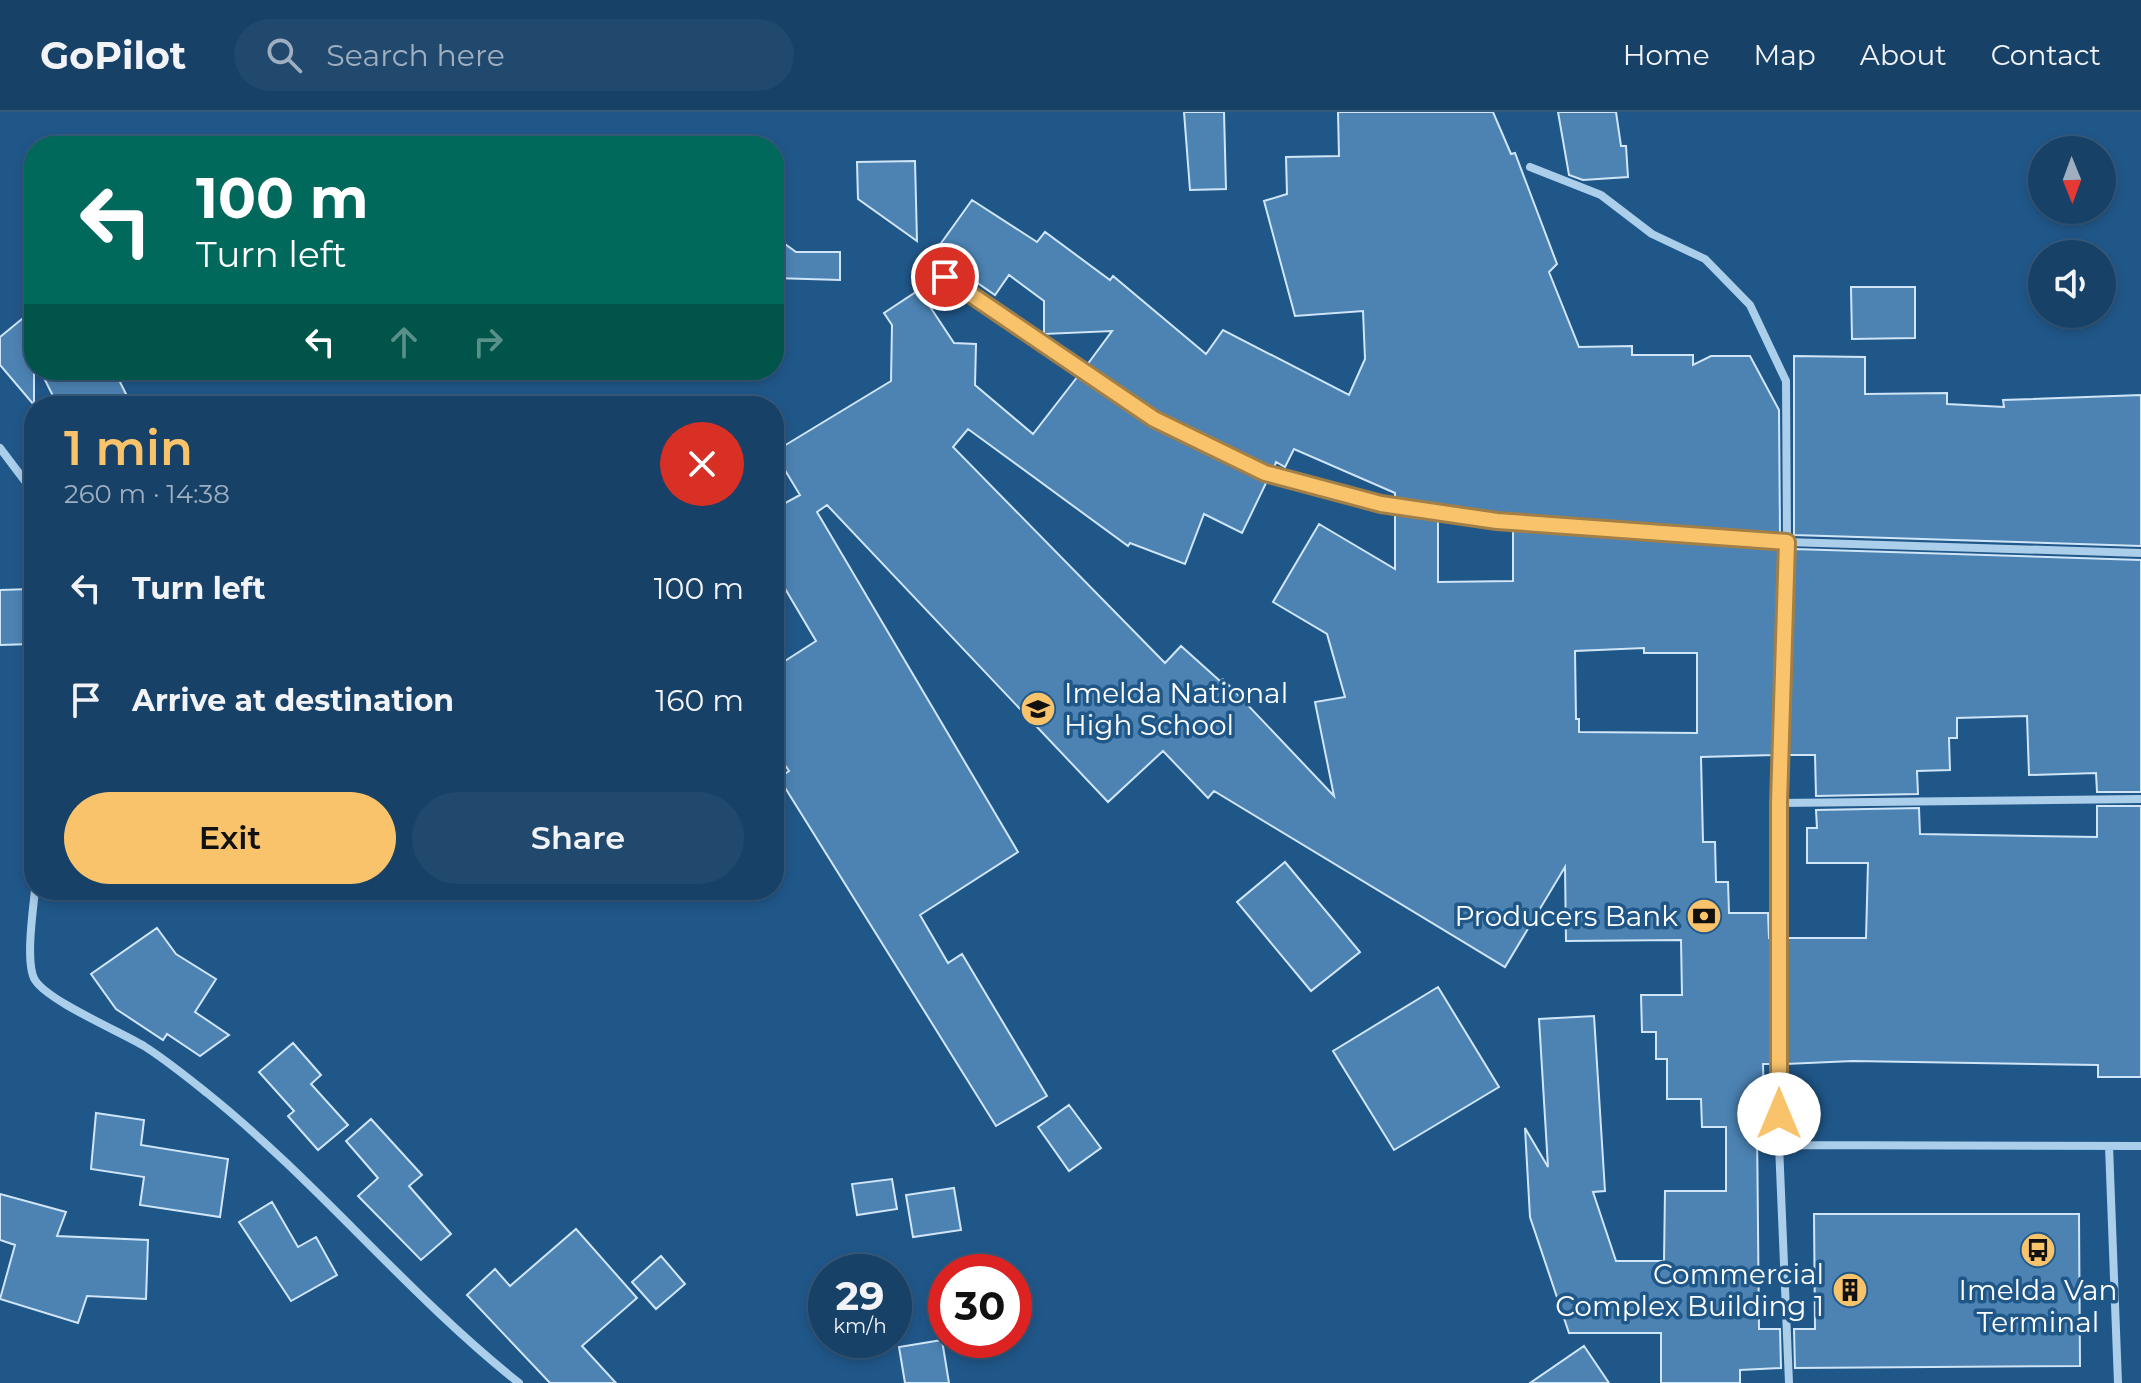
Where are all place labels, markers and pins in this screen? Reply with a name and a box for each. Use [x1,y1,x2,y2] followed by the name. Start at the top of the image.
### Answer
[911,243,979,311] pin
[1064,676,1288,742] place label: Imelda National High School
[1019,690,1057,728] school or university icon: Imelda National High School
[1685,897,1723,935] bank icon: Producers Bank
[1454,899,1678,933] place label: Producers Bank
[2019,1231,2057,1269] bus stop icon: Imelda Van Terminal
[1555,1257,1824,1323] place label: Commercial Complex Building 1
[1831,1271,1869,1309] building icon: Commercial Complex Building 1
[1959,1273,2117,1339] place label: Imelda Van Terminal

